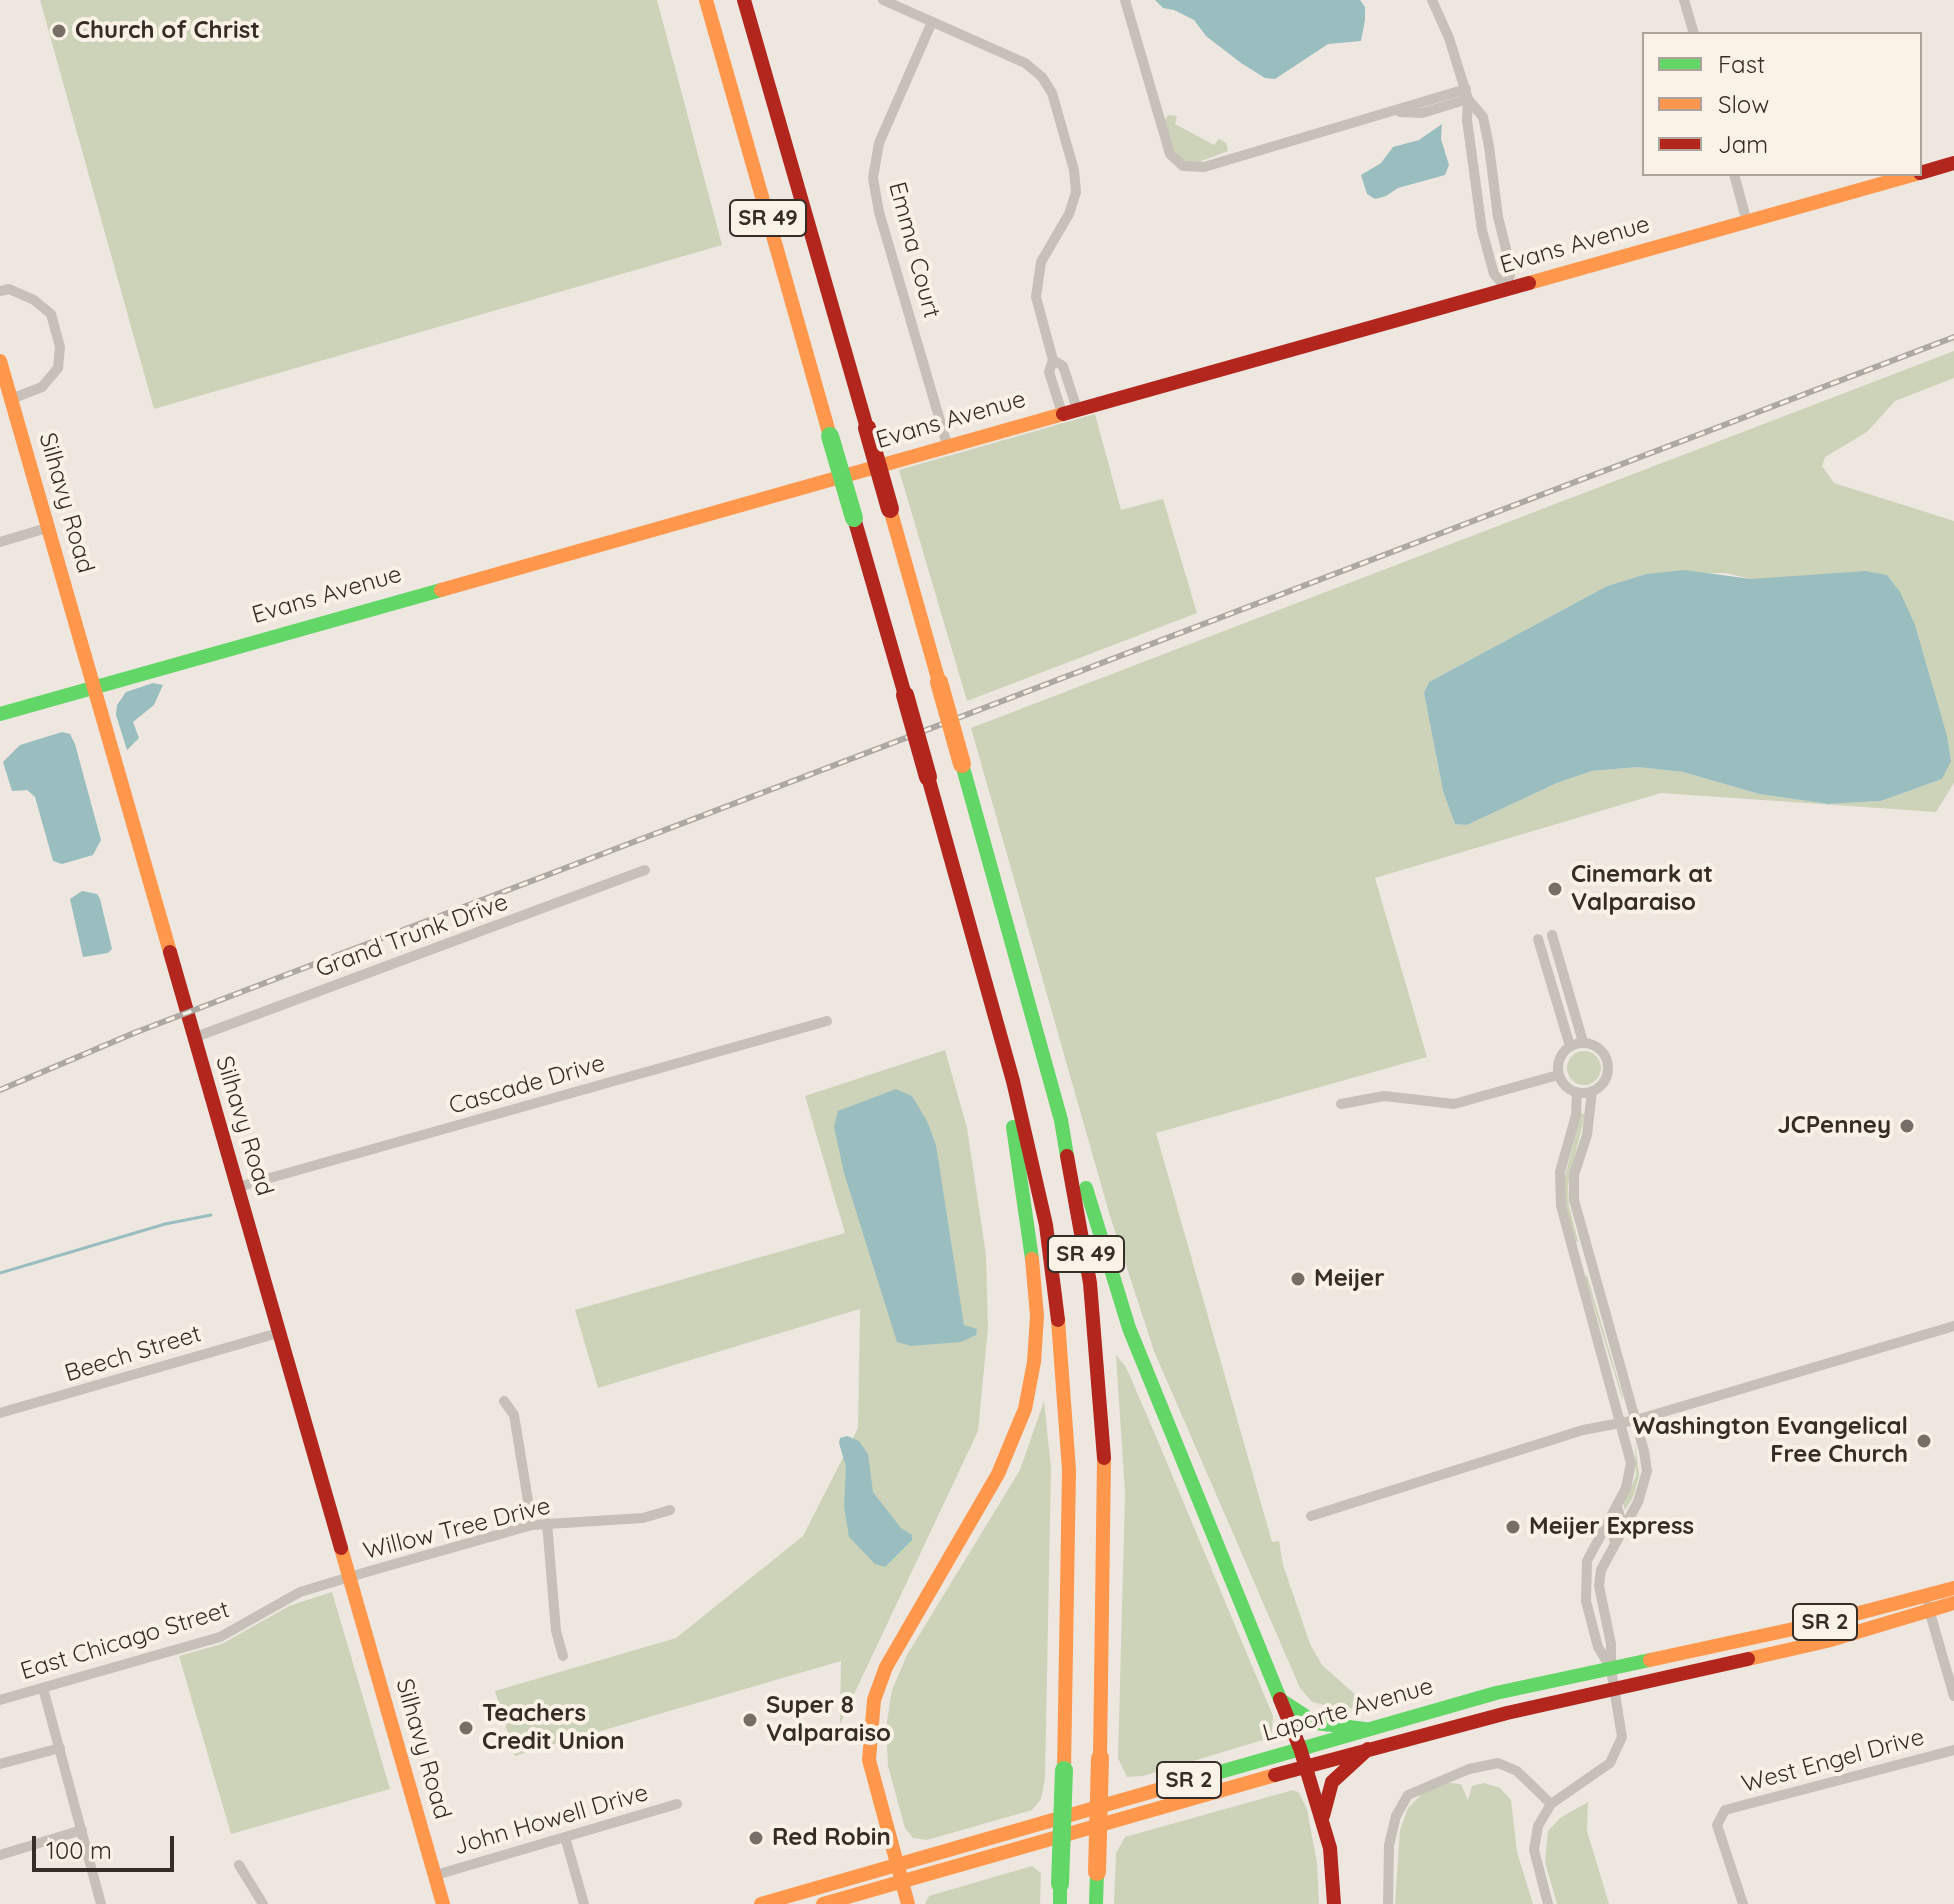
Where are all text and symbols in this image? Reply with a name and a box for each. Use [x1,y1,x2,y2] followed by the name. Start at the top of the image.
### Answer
[75,17,260,45] place label: Church of Christ
[50,22,68,40] marker: Church of Christ
[1642,32,1922,176] legend
[1718,49,1765,79] text: Fast
[1718,89,1769,119] text: Slow
[1718,129,1768,159] text: Jam
[882,179,946,321] street label: Emma Court
[730,200,806,236] road number: SR 49
[1497,210,1653,280] street label: Evans Avenue
[873,385,1029,455] street label: Evans Avenue
[32,430,100,576] street label: Silhavy Road
[249,560,405,630] street label: Evans Avenue
[1571,861,1713,917] place label: Cinemark at Valparaiso
[1546,880,1564,898] marker: Cinemark at Valparaiso
[312,888,512,984] street label: Grand Trunk Drive
[446,1049,608,1121] street label: Cascade Drive
[209,1053,279,1199] street label: Silhavy Road
[1778,1112,1891,1140] place label: JCPenney
[1898,1117,1916,1135] marker: JCPenney
[1048,1236,1124,1272] road number: SR 49
[1314,1265,1385,1293] place label: Meijer
[1289,1270,1307,1288] marker: Meijer
[61,1320,205,1388] street label: Beech Street
[1633,1413,1908,1469] place label: Washington Evangelical Free Church
[1915,1432,1933,1450] marker: Washington Evangelical Free Church
[361,1492,553,1566] street label: Willow Tree Drive
[1529,1513,1694,1541] place label: Meijer Express
[1504,1518,1522,1536] marker: Meijer Express
[17,1596,233,1686] street label: East Chicago Street
[1793,1604,1857,1640] road number: SR 2
[1260,1672,1436,1748] street label: Laporte Avenue
[389,1676,457,1822] street label: Silhavy Road
[766,1692,891,1748] place label: Super 8 Valparaiso
[482,1700,625,1756] place label: Teachers Credit Union
[741,1711,759,1729] marker: Super 8 Valparaiso
[457,1719,475,1737] marker: Teachers Credit Union
[1739,1723,1927,1799] street label: West Engel Drive
[1157,1762,1221,1798] road number: SR 2
[450,1778,652,1862] street label: John Howell Drive
[36,1820,178,1870] scale bar
[772,1824,891,1852] place label: Red Robin
[747,1829,765,1847] marker: Red Robin
[46,1835,112,1865] text: 100 m

